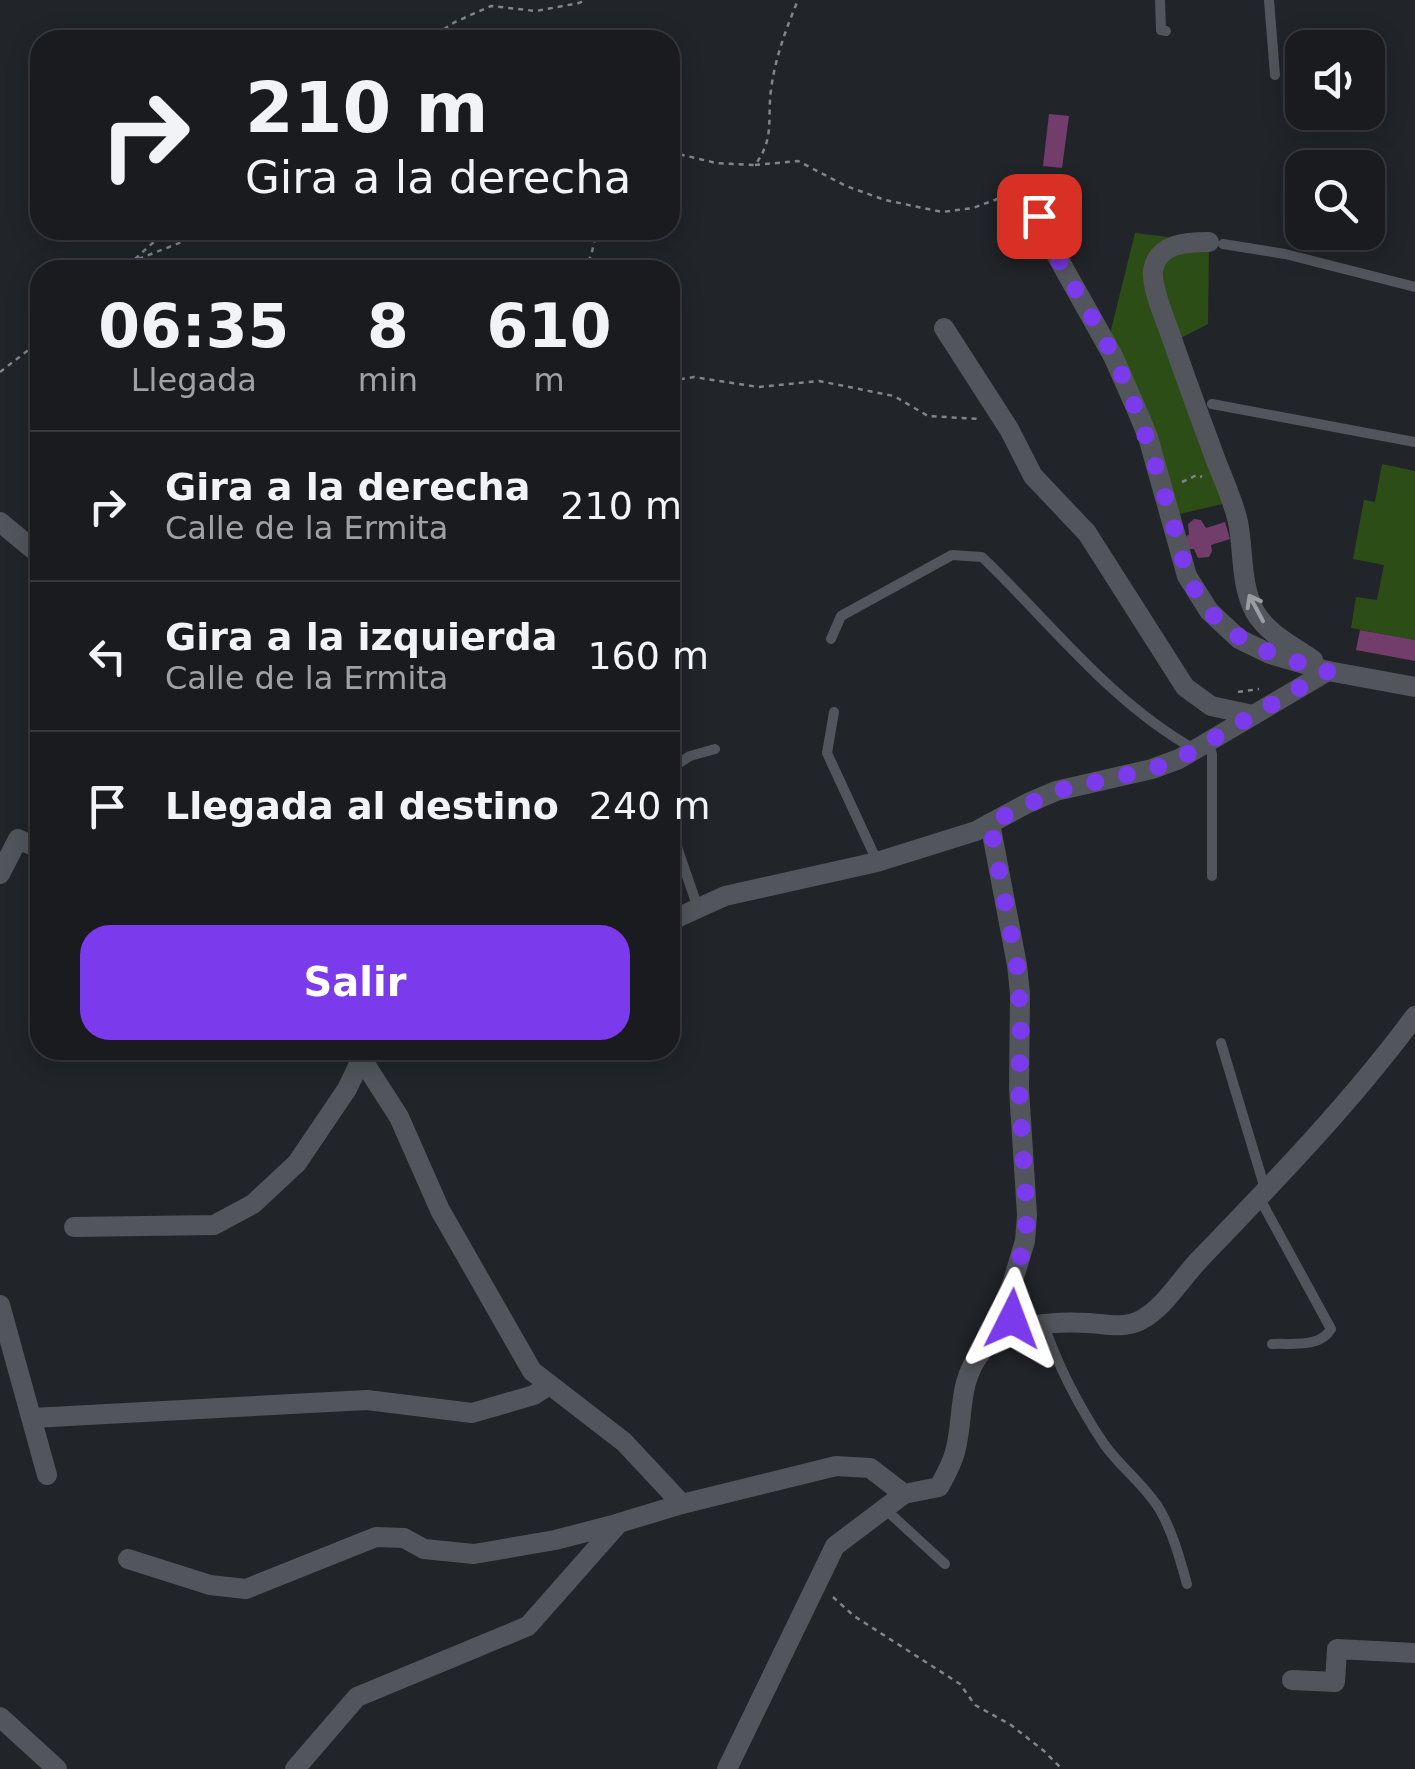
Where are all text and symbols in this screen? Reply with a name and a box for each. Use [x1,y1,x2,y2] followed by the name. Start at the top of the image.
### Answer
[1285,30,1385,250] map controls
[1285,30,1385,130] button: sound
[245,67,488,149] text: 210 m
[80,70,210,200] icon: right
[1285,150,1385,250] button: search
[245,151,631,204] text: Gira a la derecha
[997,174,1082,259] pin
[1012,189,1067,244] icon: arrive
[98,291,289,361] text: 06:35
[367,291,409,361] text: 8
[486,291,612,361] text: 610
[131,361,257,399] text: Llegada
[358,361,418,399] text: min
[533,361,565,399] text: m
[165,465,530,509] text: Gira a la derecha
[80,479,135,534] icon: right
[560,484,682,528] text: 210 m
[165,509,448,547] text: Calle de la Ermita
[1246,594,1265,623] one-way arrow
[165,615,557,659] text: Gira a la izquierda
[80,629,135,684] icon: left
[587,634,709,678] text: 160 m
[165,659,448,697] text: Calle de la Ermita
[80,779,135,834] icon: arrive
[165,784,559,828] text: Llegada al destino
[589,784,710,828] text: 240 m
[80,925,630,1040] button: Salir
[960,1267,1064,1371] position arrow

